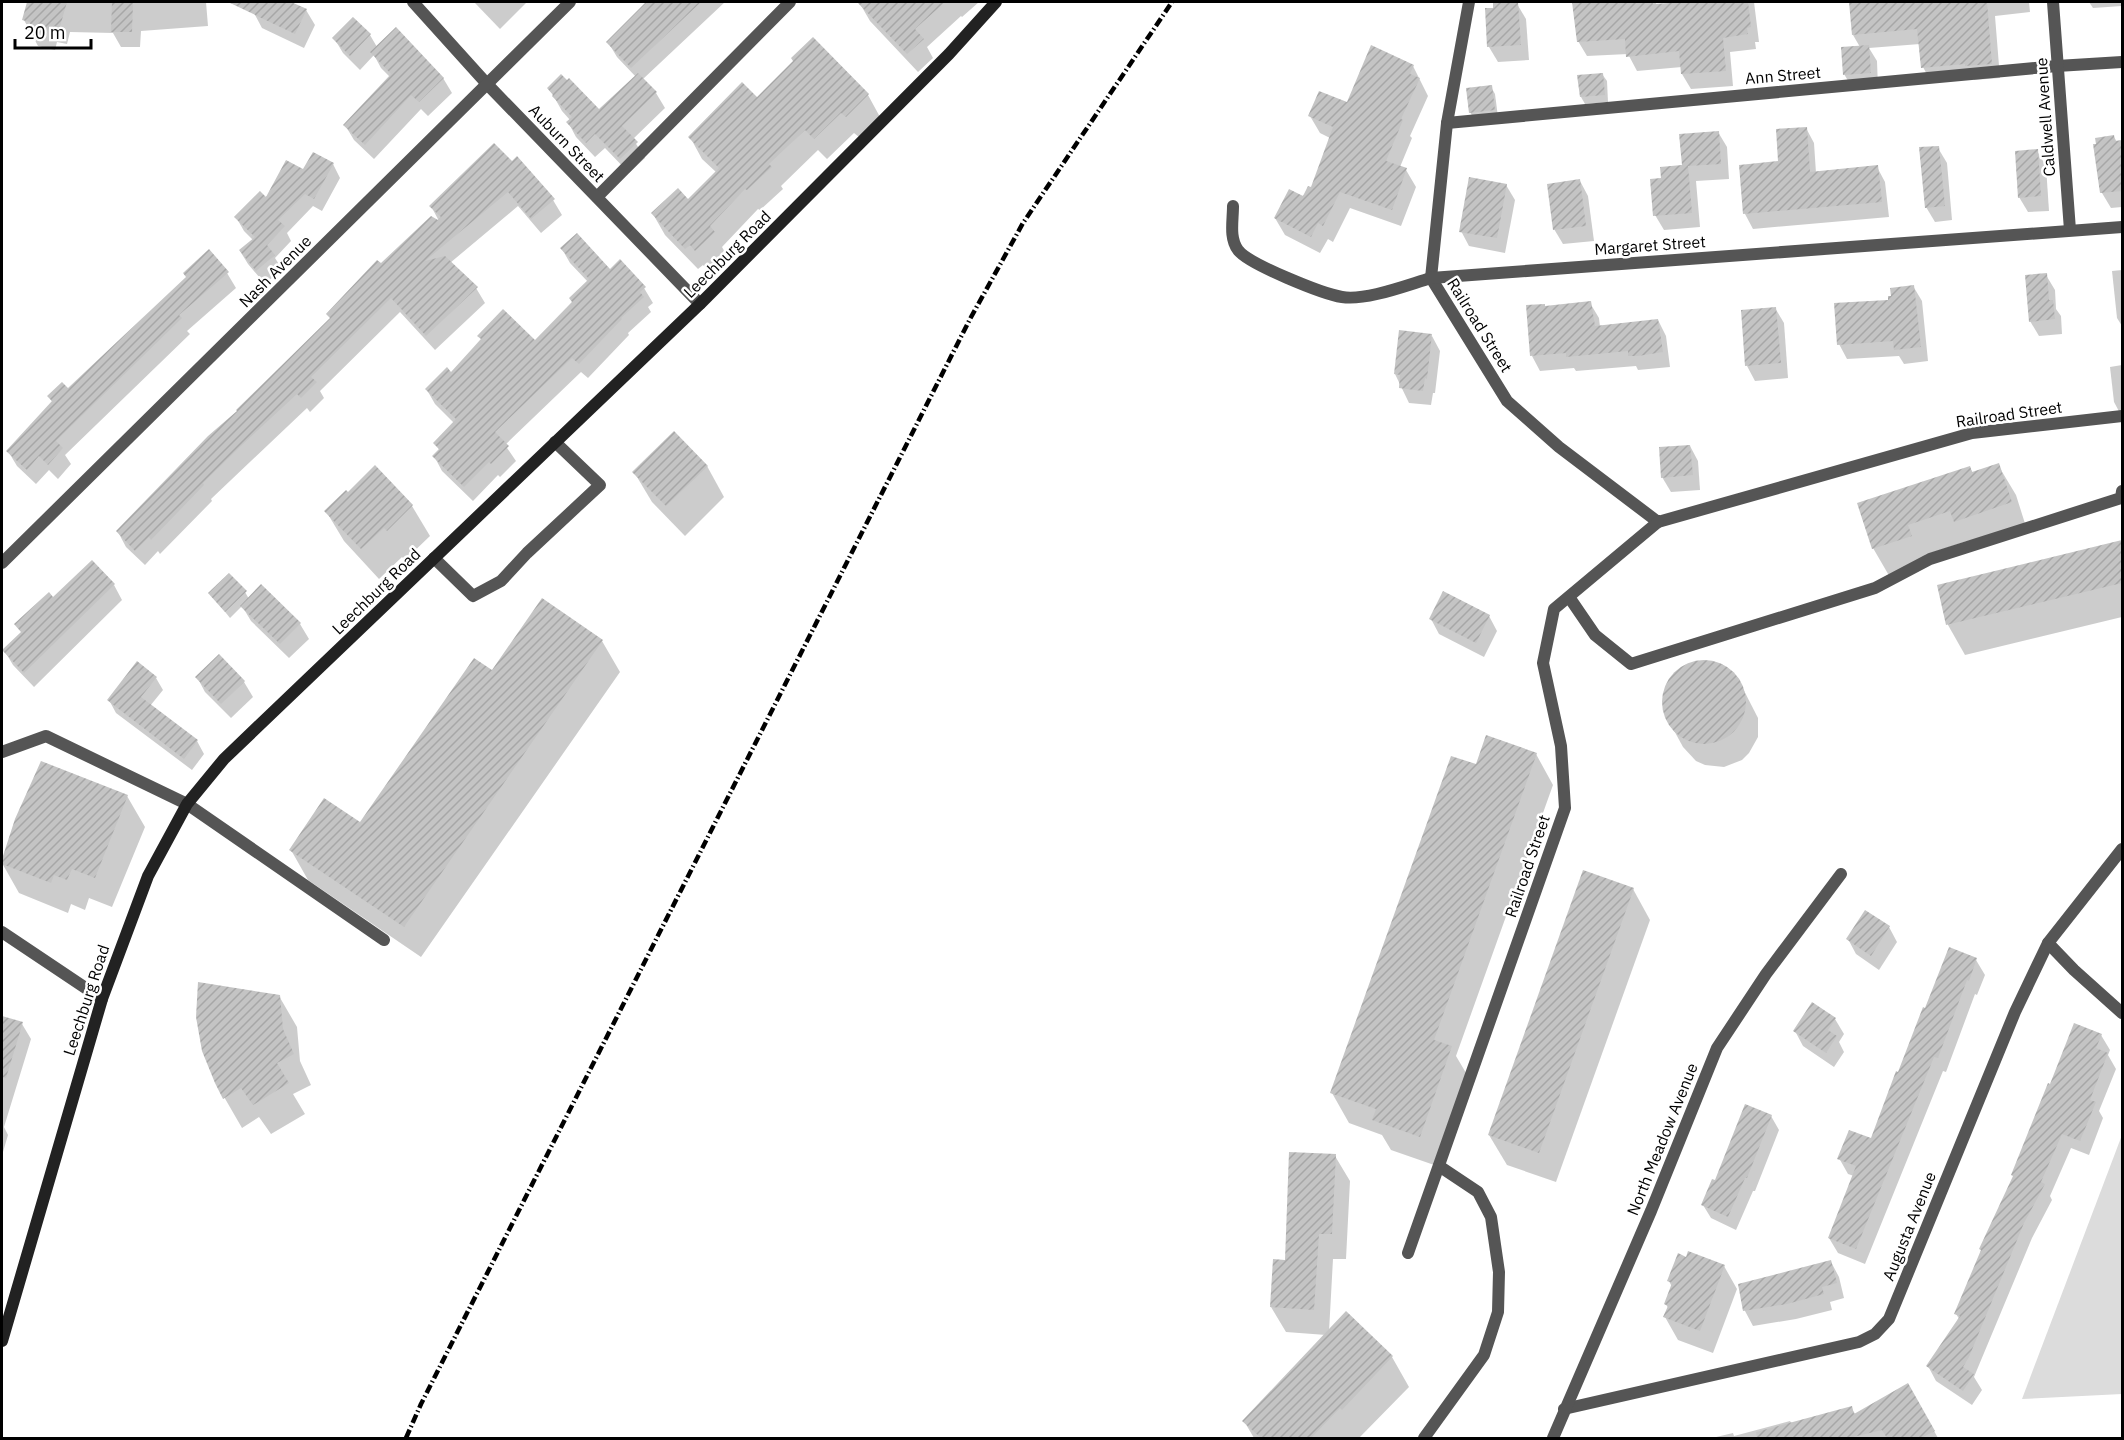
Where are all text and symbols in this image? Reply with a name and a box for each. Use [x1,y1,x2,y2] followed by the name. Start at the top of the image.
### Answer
[15,12,92,50] scale bar
[24,21,66,44] text: 20 m
[2031,57,2059,177] street label: Caldwell Avenue
[1744,62,1822,88] street label: Ann Street
[525,100,609,186] street label: Auburn Street
[679,206,775,302] street label: Leechburg Road
[235,231,315,311] street label: Nash Avenue
[1594,231,1706,259] street label: Margaret Street
[1443,274,1517,376] street label: Railroad Street
[1955,397,2063,431] street label: Railroad Street
[328,544,424,638] street label: Leechburg Road
[1500,812,1554,920] street label: Railroad Street
[59,942,113,1058] street label: Leechburg Road
[1622,1060,1702,1218] street label: North Meadow Avenue
[1878,1168,1940,1283] street label: Augusta Avenue

